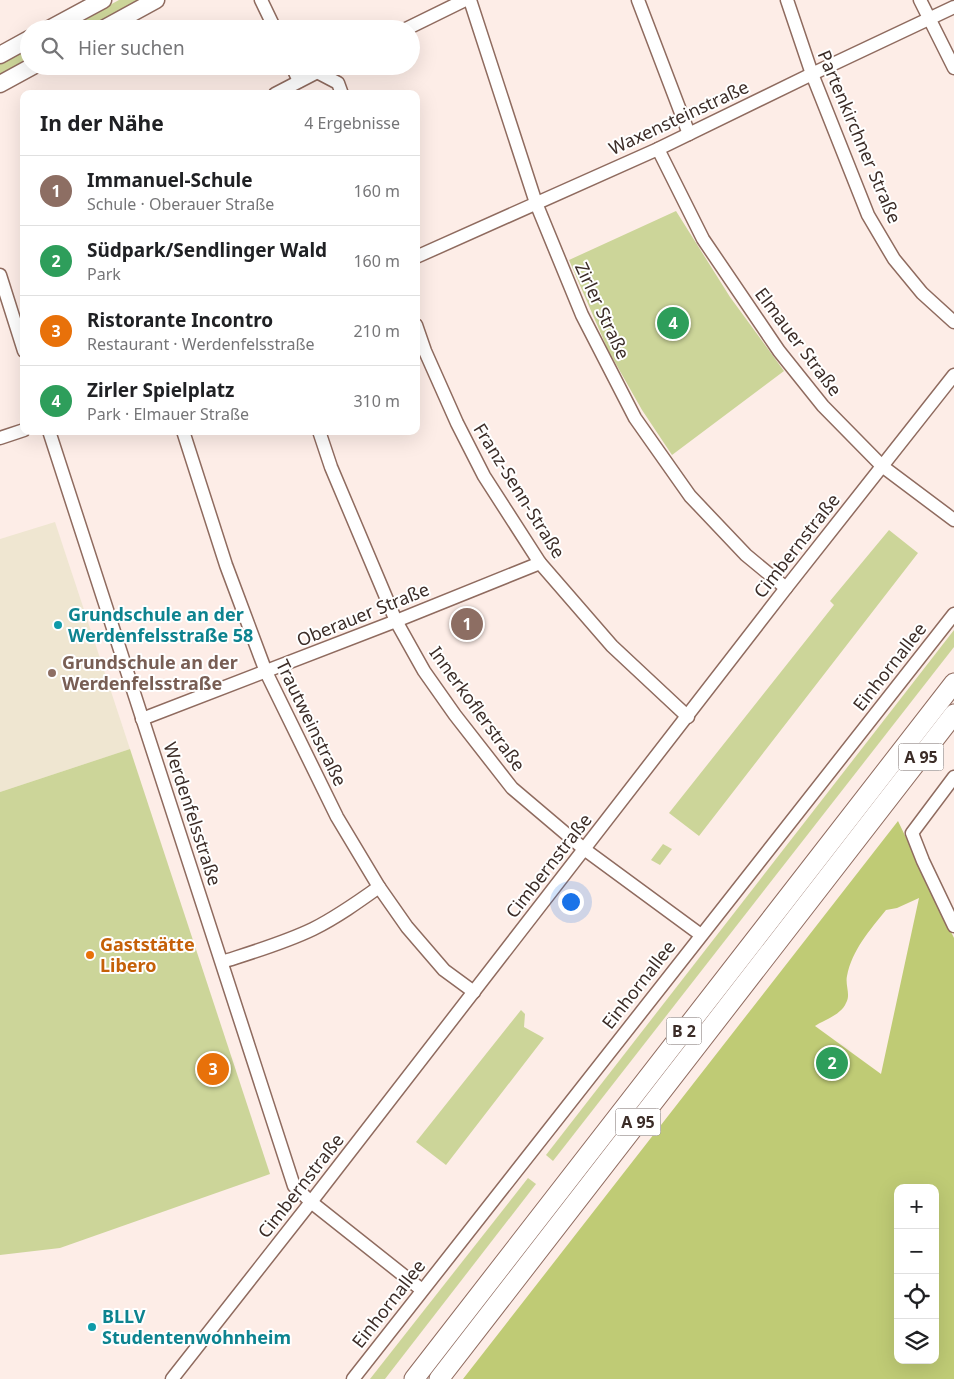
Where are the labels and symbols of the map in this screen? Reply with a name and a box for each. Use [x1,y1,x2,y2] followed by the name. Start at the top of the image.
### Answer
[813,46,907,227] street label: Partenkirchner Straße
[605,74,752,160] street label: Waxensteinstraße
[570,258,636,363] street label: Zirler Straße
[750,282,848,401] street label: Elmauer Straße
[657,304,689,342] pin: 4
[469,418,571,563] street label: Franz-Senn-Straße
[748,488,845,603] street label: Cimbernstraße
[293,577,432,652] street label: Oberauer Straße
[68,602,253,647] place label: Grundschule an der Werdenfelsstraße 58
[451,605,483,643] pin: 1
[847,617,931,716] street label: Einhornallee
[52,619,64,631] marker: Grundschule an der Werdenfelsstraße 58
[424,641,531,776] street label: Innerkoflerstraße
[62,650,238,695] place label: Grundschule an der Werdenfelsstraße
[271,655,353,790] street label: Trautweinstraße
[46,667,58,679] marker: Grundschule an der Werdenfelsstraße
[158,739,227,888] street label: Werdenfelsstraße
[898,744,944,770] road number: A 95
[500,808,597,923] street label: Cimbernstraße
[558,889,584,915] your location
[100,932,195,977] place label: Gaststätte Libero
[596,935,680,1034] street label: Einhornallee
[84,949,96,961] marker: Gaststätte Libero
[666,1018,702,1044] road number: B 2
[816,1044,848,1082] pin: 2
[197,1050,229,1088] pin: 3
[616,1108,660,1136] road number: A 95
[252,1128,349,1243] street label: Cimbernstraße
[346,1254,430,1353] street label: Einhornallee
[102,1304,291,1349] place label: BLLV Studentenwohnheim
[86,1321,98,1333] marker: BLLV Studentenwohnheim

